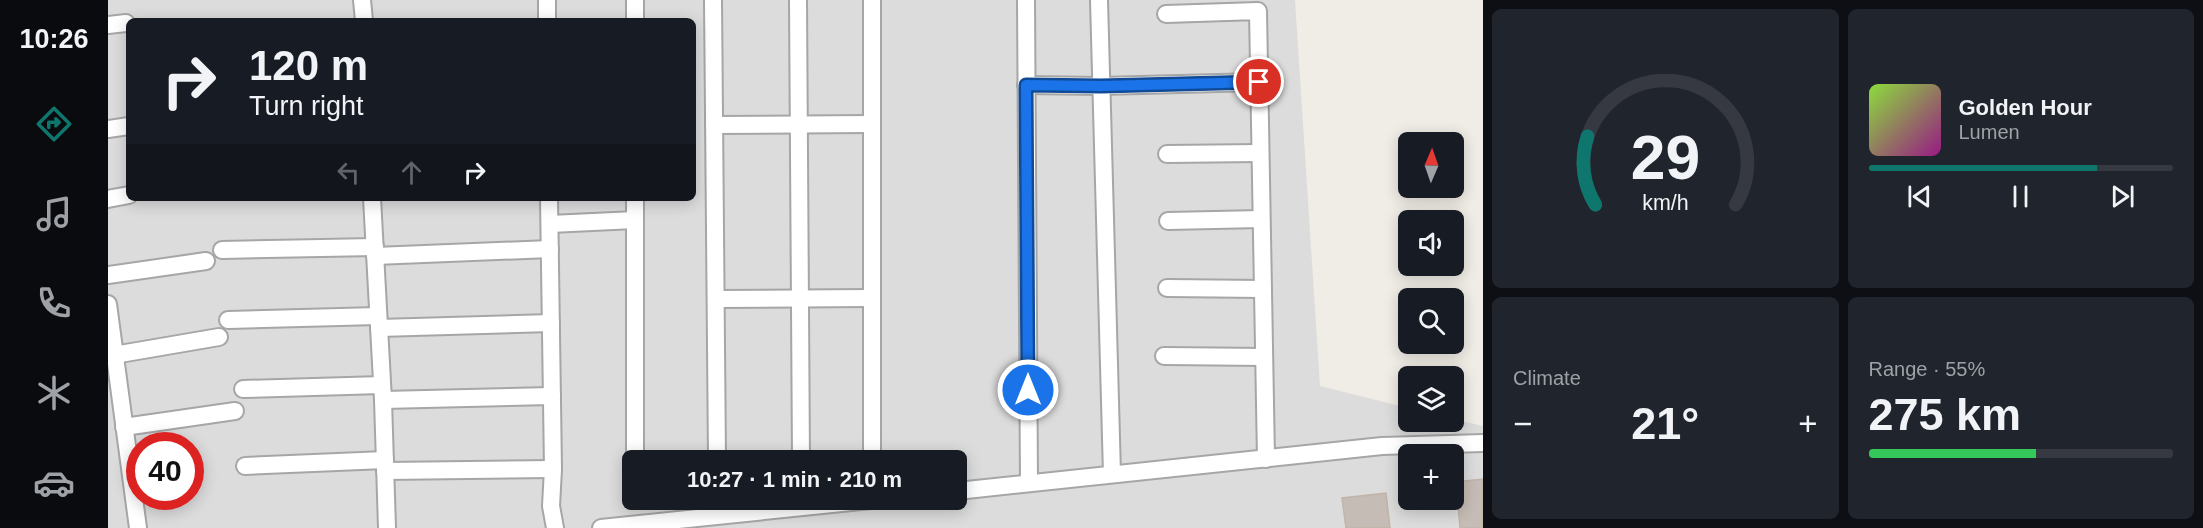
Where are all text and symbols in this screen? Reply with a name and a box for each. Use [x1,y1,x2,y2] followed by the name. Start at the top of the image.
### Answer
[19,24,89,54] text: 10:26
[150,42,228,120] icon: right
[249,42,368,89] text: 120 m
[1233,56,1284,107] pin
[1242,65,1275,98] icon: arrive
[249,91,364,121] text: Turn right
[1959,95,2092,120] text: Golden Hour
[33,103,75,145] icon: directions
[1959,121,2020,143] text: Lumen
[1631,124,1700,193] text: 29
[1398,132,1464,198] north arrow
[1398,132,1464,510] map controls
[332,156,365,189] icon: left
[395,156,428,189] icon: ahead
[458,156,491,189] icon: right
[1903,180,1936,213] icon: previous
[2004,180,2037,213] icon: pause
[2106,180,2139,213] icon: next
[1642,192,1688,216] text: km/h
[33,193,75,235] icon: music
[1398,210,1464,276] button: sound
[33,282,75,324] icon: phone
[1398,288,1464,354] button: search
[996,358,1060,422] position arrow
[1869,358,1985,380] text: Range · 55%
[1398,366,1464,432] button: layers
[1513,367,1581,389] text: Climate
[33,372,75,414] icon: climate
[1869,389,2021,440] text: 275 km
[1631,398,1699,449] text: 21°
[1513,405,1532,442] text: −
[1798,405,1818,442] text: +
[126,432,204,510] speed limit sign: 40
[1398,444,1464,510] button: +
[33,462,75,504] icon: car
[687,467,902,492] text: 10:27 · 1 min · 210 m

